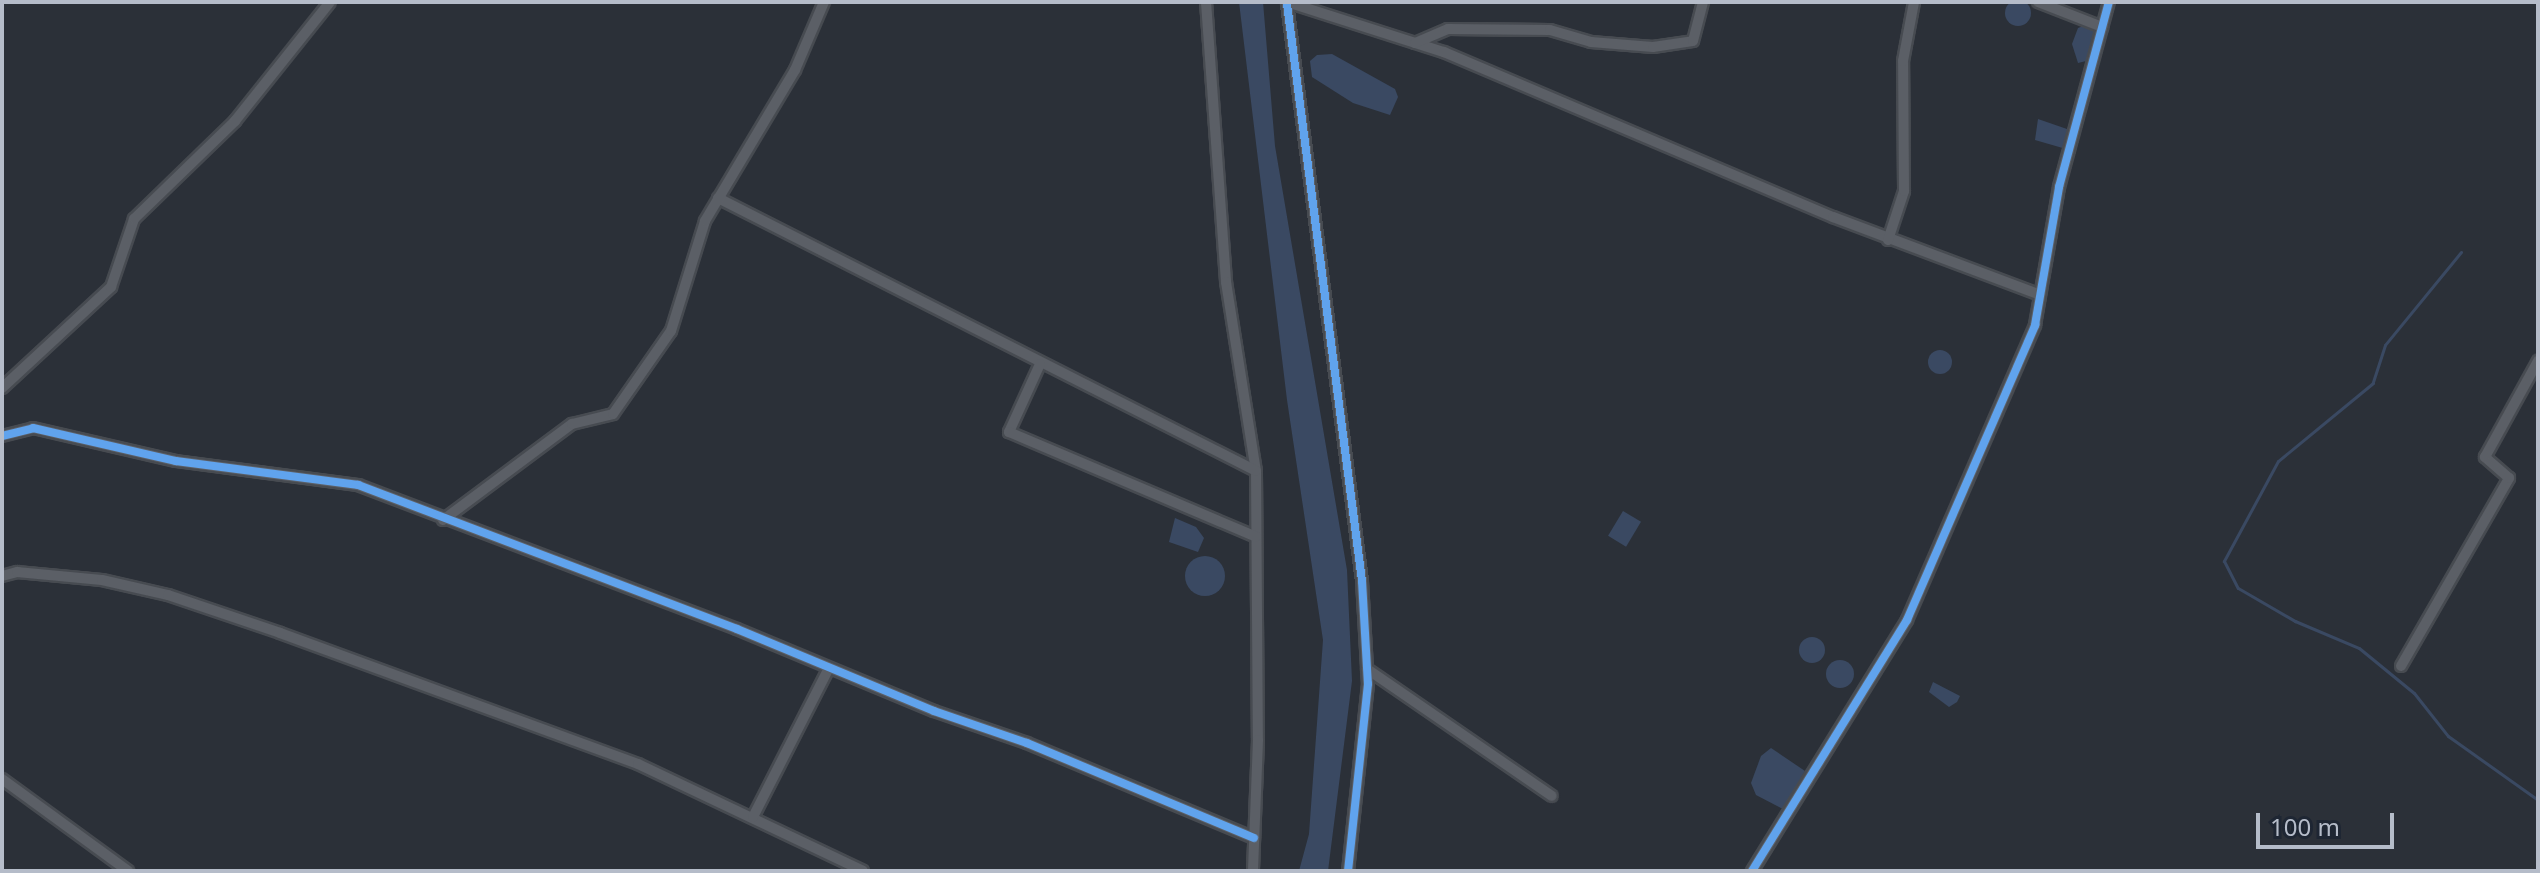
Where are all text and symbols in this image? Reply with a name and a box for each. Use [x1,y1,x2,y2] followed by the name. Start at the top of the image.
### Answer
[2260,797,2398,847] scale bar
[2270,810,2340,843] text: 100 m

